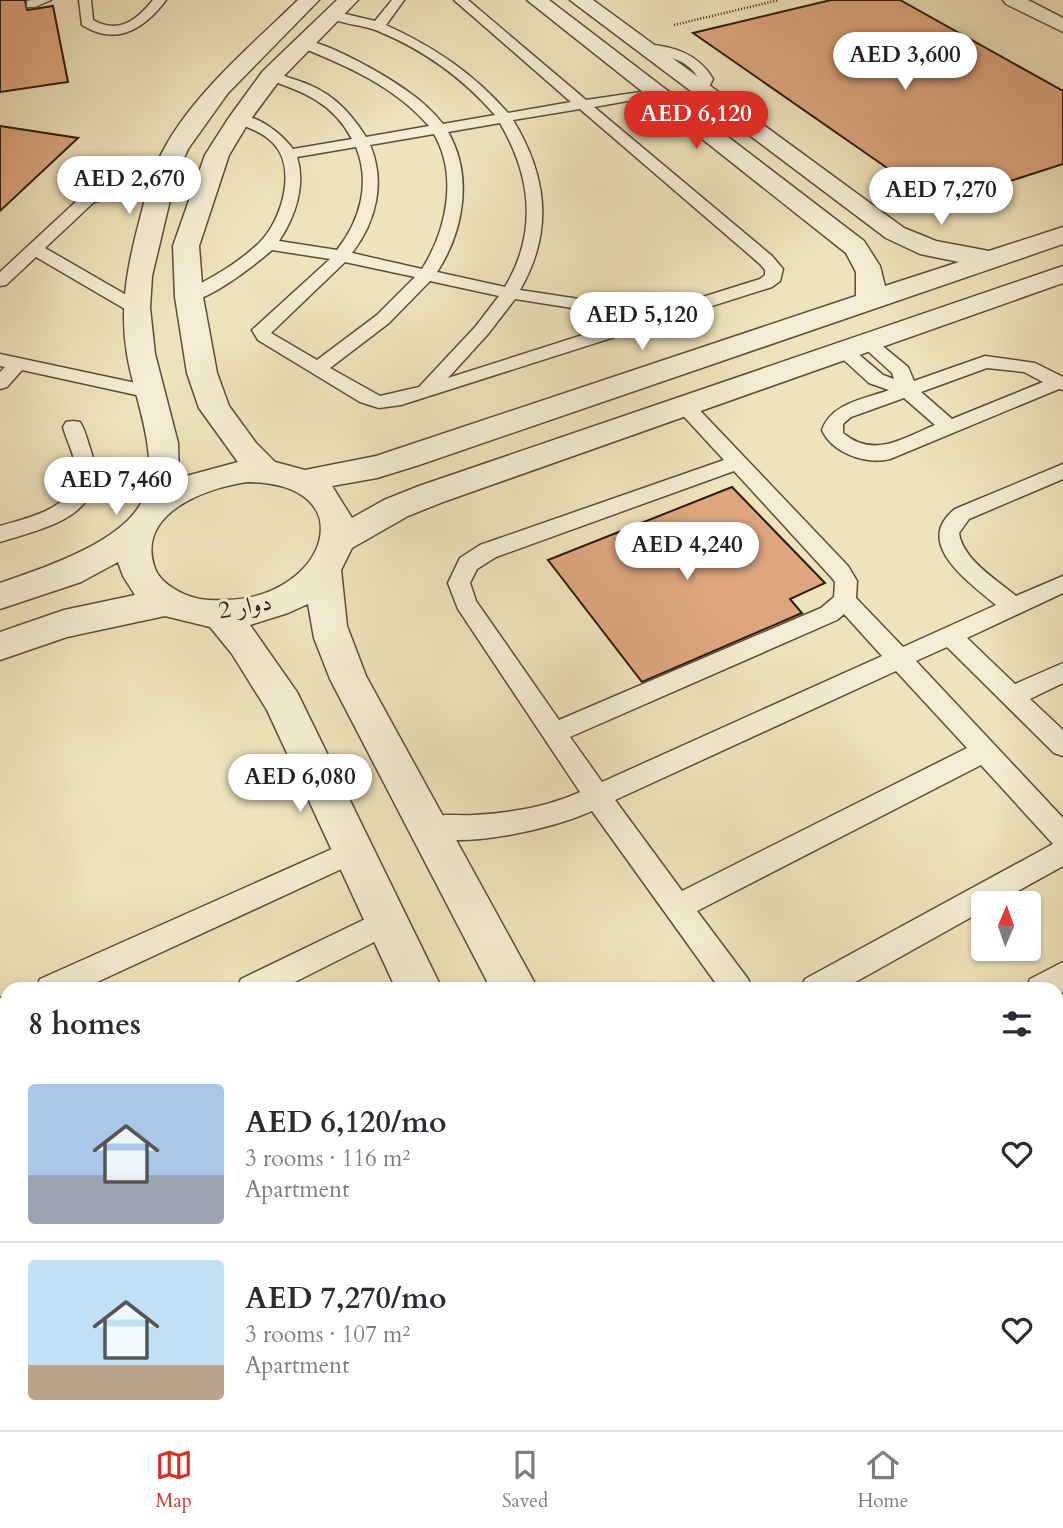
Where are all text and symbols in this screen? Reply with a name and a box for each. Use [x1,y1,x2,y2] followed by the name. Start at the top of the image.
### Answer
[825,32,985,92] pin: AED 3,600
[849,39,961,70] text: AED 3,600
[616,92,776,151] pin: AED 6,120
[640,98,752,129] text: AED 6,120
[49,156,209,216] pin: AED 2,670
[73,163,185,194] text: AED 2,670
[861,168,1021,227] pin: AED 7,270
[885,174,997,205] text: AED 7,270
[562,292,722,352] pin: AED 5,120
[586,299,698,330] text: AED 5,120
[36,458,196,517] pin: AED 7,460
[60,464,172,495] text: AED 7,460
[607,522,767,582] pin: AED 4,240
[631,529,743,560] text: AED 4,240
[216,586,275,627] street label: دوار 2
[220,754,380,814] pin: AED 6,080
[244,761,356,792] text: AED 6,080
[971,891,1041,961] north arrow
[971,891,1041,961] map controls
[28,1004,141,1045] text: 8 homes
[998,1005,1036,1043] icon: filters
[245,1102,447,1143] text: AED 6,120/mo
[84,1112,168,1196] icon: home
[998,1135,1036,1173] icon: heart
[245,1143,410,1174] text: 3 rooms · 116 m²
[245,1174,349,1205] text: Apartment
[245,1278,447,1319] text: AED 7,270/mo
[84,1288,168,1372] icon: home
[998,1311,1036,1349] icon: heart
[245,1319,410,1350] text: 3 rooms · 107 m²
[245,1350,349,1381] text: Apartment
[155,1446,193,1514] tab: Map
[502,1446,548,1514] tab: Saved
[857,1446,908,1514] tab: Home

